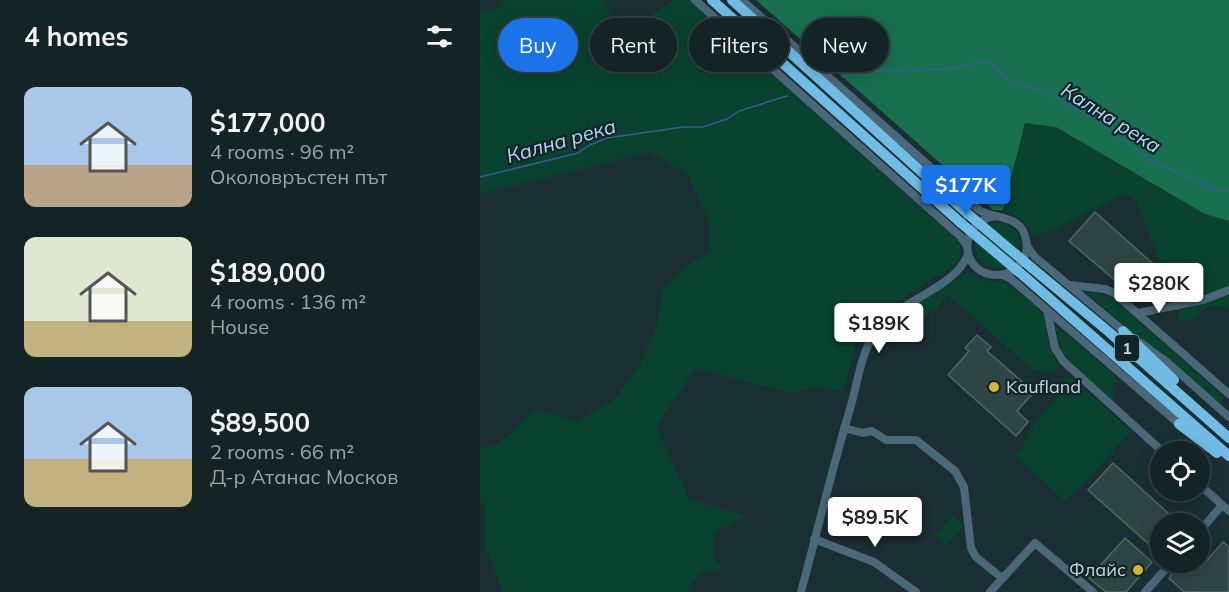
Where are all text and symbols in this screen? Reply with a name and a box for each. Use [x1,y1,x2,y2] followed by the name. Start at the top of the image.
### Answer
[498,18,578,72] chip: Buy
[590,18,677,72] chip: Rent
[689,18,789,72] chip: Filters
[801,18,889,72] chip: New
[24,20,128,53] text: 4 homes
[423,20,456,53] icon: filters
[1057,77,1166,158] water label: Кална река
[210,106,326,139] text: $177,000
[72,111,144,183] icon: home
[503,113,618,168] water label: Кална река
[210,139,354,164] text: 4 rooms · 96 m²
[210,164,387,189] text: Околовръстен път
[924,165,1008,216] pin: $177K
[935,172,997,197] text: $177K
[210,256,326,289] text: $189,000
[72,261,144,333] icon: home
[1117,263,1201,314] pin: $280K
[1128,270,1190,295] text: $280K
[210,289,366,314] text: 4 rooms · 136 m²
[837,303,921,354] pin: $189K
[848,310,910,335] text: $189K
[210,314,269,339] text: House
[1115,335,1139,361] road number: 1
[1006,375,1081,398] place label: Kaufland
[987,380,1001,394] marker: Kaufland
[210,406,310,439] text: $89,500
[72,411,144,483] icon: home
[210,439,354,464] text: 2 rooms · 66 m²
[1150,441,1210,573] map controls
[1150,441,1210,501] button: locate
[210,464,398,489] text: Д-р Атанас Москов
[826,497,924,548] pin: $89.5K
[842,504,908,529] text: $89.5K
[1150,513,1210,573] button: layers
[1069,558,1126,581] place label: Флайс
[1131,563,1145,577] marker: Флайс

